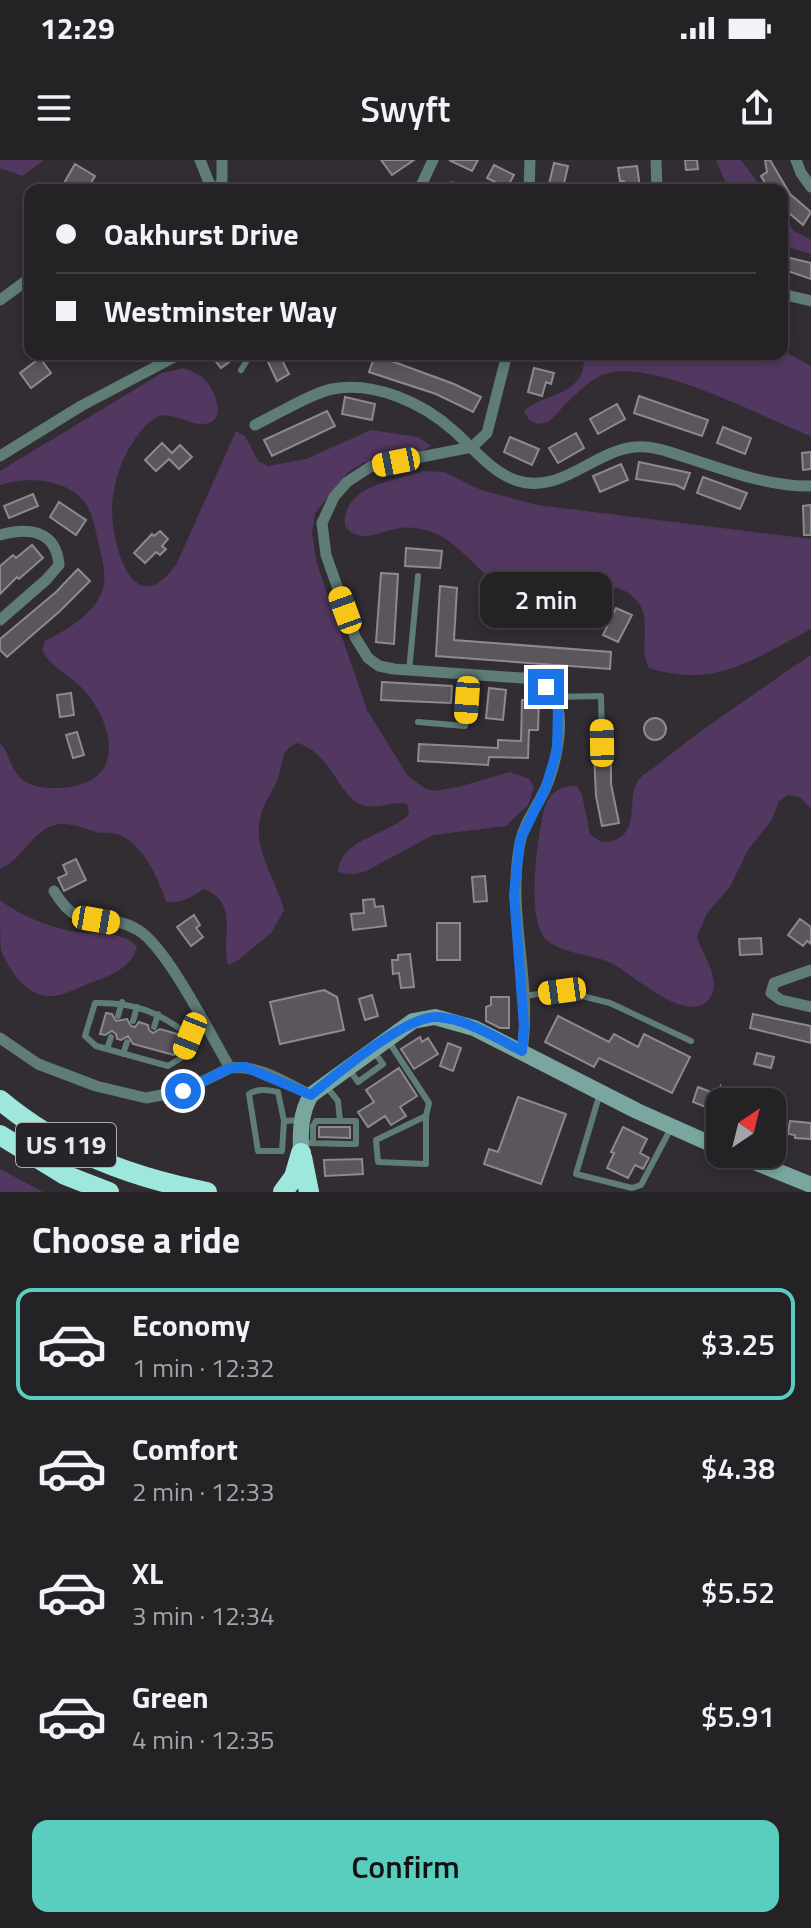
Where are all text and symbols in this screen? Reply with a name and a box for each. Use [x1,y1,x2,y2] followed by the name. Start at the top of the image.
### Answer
[40,5,115,51] text: 12:29
[361,81,450,136] text: Swyft
[32,86,76,130] icon: menu
[735,86,779,130] icon: share
[104,211,298,257] text: Oakhurst Drive
[104,288,337,334] text: Westminster Way
[370,446,422,478] car
[480,571,612,627] callout: 2 min
[515,580,577,619] text: 2 min
[326,583,364,637] car
[528,669,564,705] route end
[453,675,481,725] car
[590,719,614,767] car
[70,904,122,936] car
[537,976,587,1006] car
[170,1009,210,1063] car
[165,1073,201,1109] route start
[706,1088,786,1168] north arrow
[706,1088,786,1168] map controls
[16,1123,116,1167] road number: US 119
[32,1212,240,1267] text: Choose a ride
[132,1302,250,1348] text: Economy
[36,1308,108,1380] icon: car
[701,1321,775,1367] text: $3.25
[132,1348,275,1387] text: 1 min · 12:32
[132,1426,238,1472] text: Comfort
[36,1432,108,1504] icon: car
[701,1445,775,1491] text: $4.38
[132,1472,275,1511] text: 2 min · 12:33
[132,1550,163,1596] text: XL
[36,1556,108,1628] icon: car
[701,1569,775,1615] text: $5.52
[132,1596,275,1635] text: 3 min · 12:34
[132,1674,209,1720] text: Green
[36,1680,108,1752] icon: car
[701,1693,775,1739] text: $5.91
[132,1720,275,1759] text: 4 min · 12:35
[32,1820,779,1912] button: Confirm

